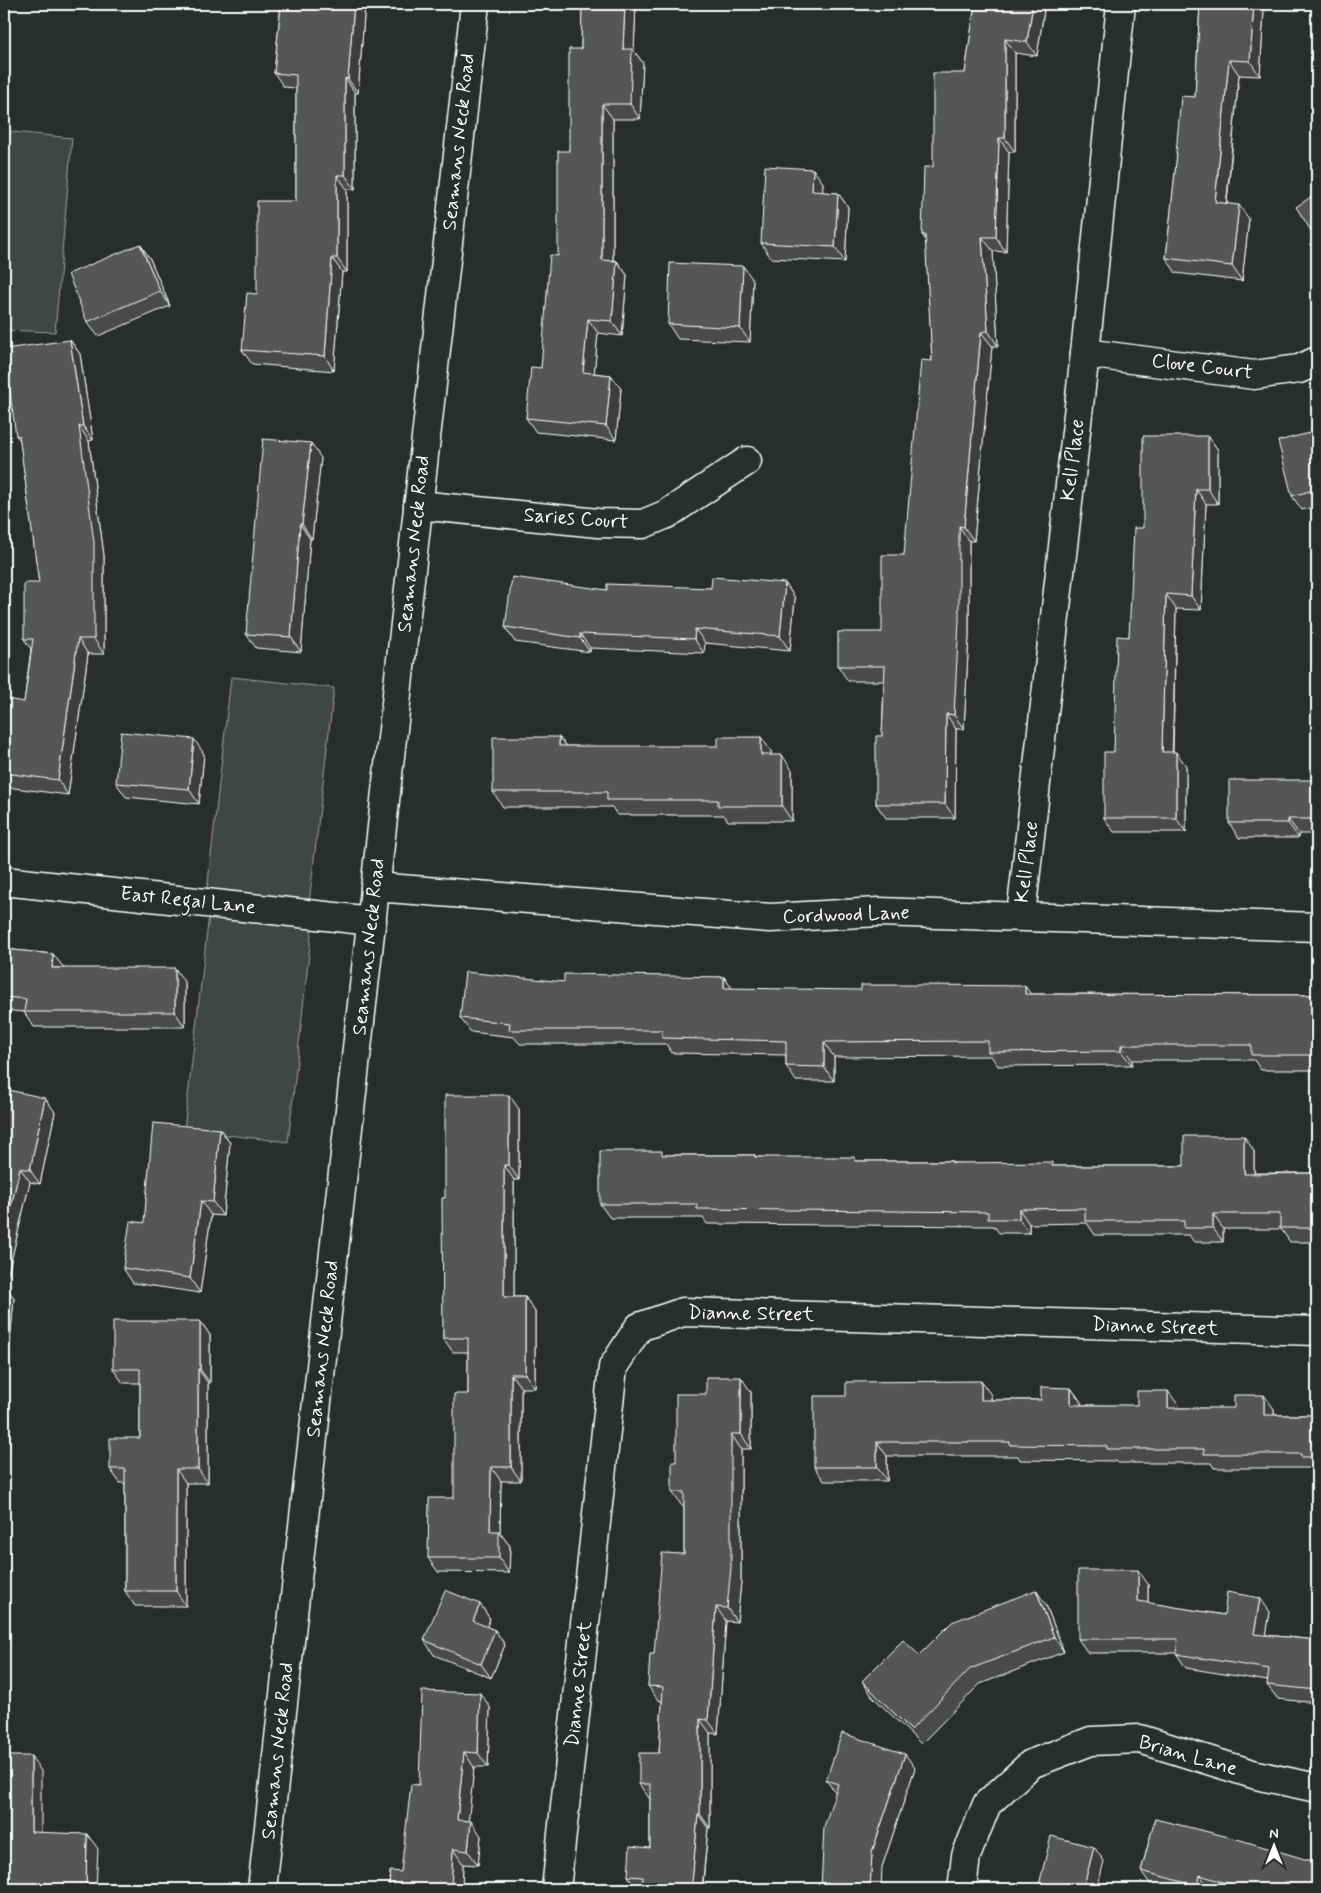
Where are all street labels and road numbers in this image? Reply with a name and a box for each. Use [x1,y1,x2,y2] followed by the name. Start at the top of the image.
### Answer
[436,52,482,232] street label: Seamans Neck Road
[1150,347,1254,387] street label: Clove Court
[1055,418,1091,502] street label: Kell Place
[391,454,437,634] street label: Seamans Neck Road
[523,502,629,536] street label: Saries Court
[1009,820,1045,904] street label: Kell Place
[346,857,392,1037] street label: Seamans Neck Road
[119,880,257,924] street label: East Regal Lane
[782,899,910,931] street label: Cordwood Lane
[300,1259,346,1439] street label: Seamans Neck Road
[688,1299,815,1329] street label: Dianne Street
[1091,1311,1219,1343] street label: Dianne Street
[559,1620,599,1748] street label: Dianne Street
[255,1661,301,1841] street label: Seamans Neck Road
[1135,1729,1241,1783] street label: Brian Lane

